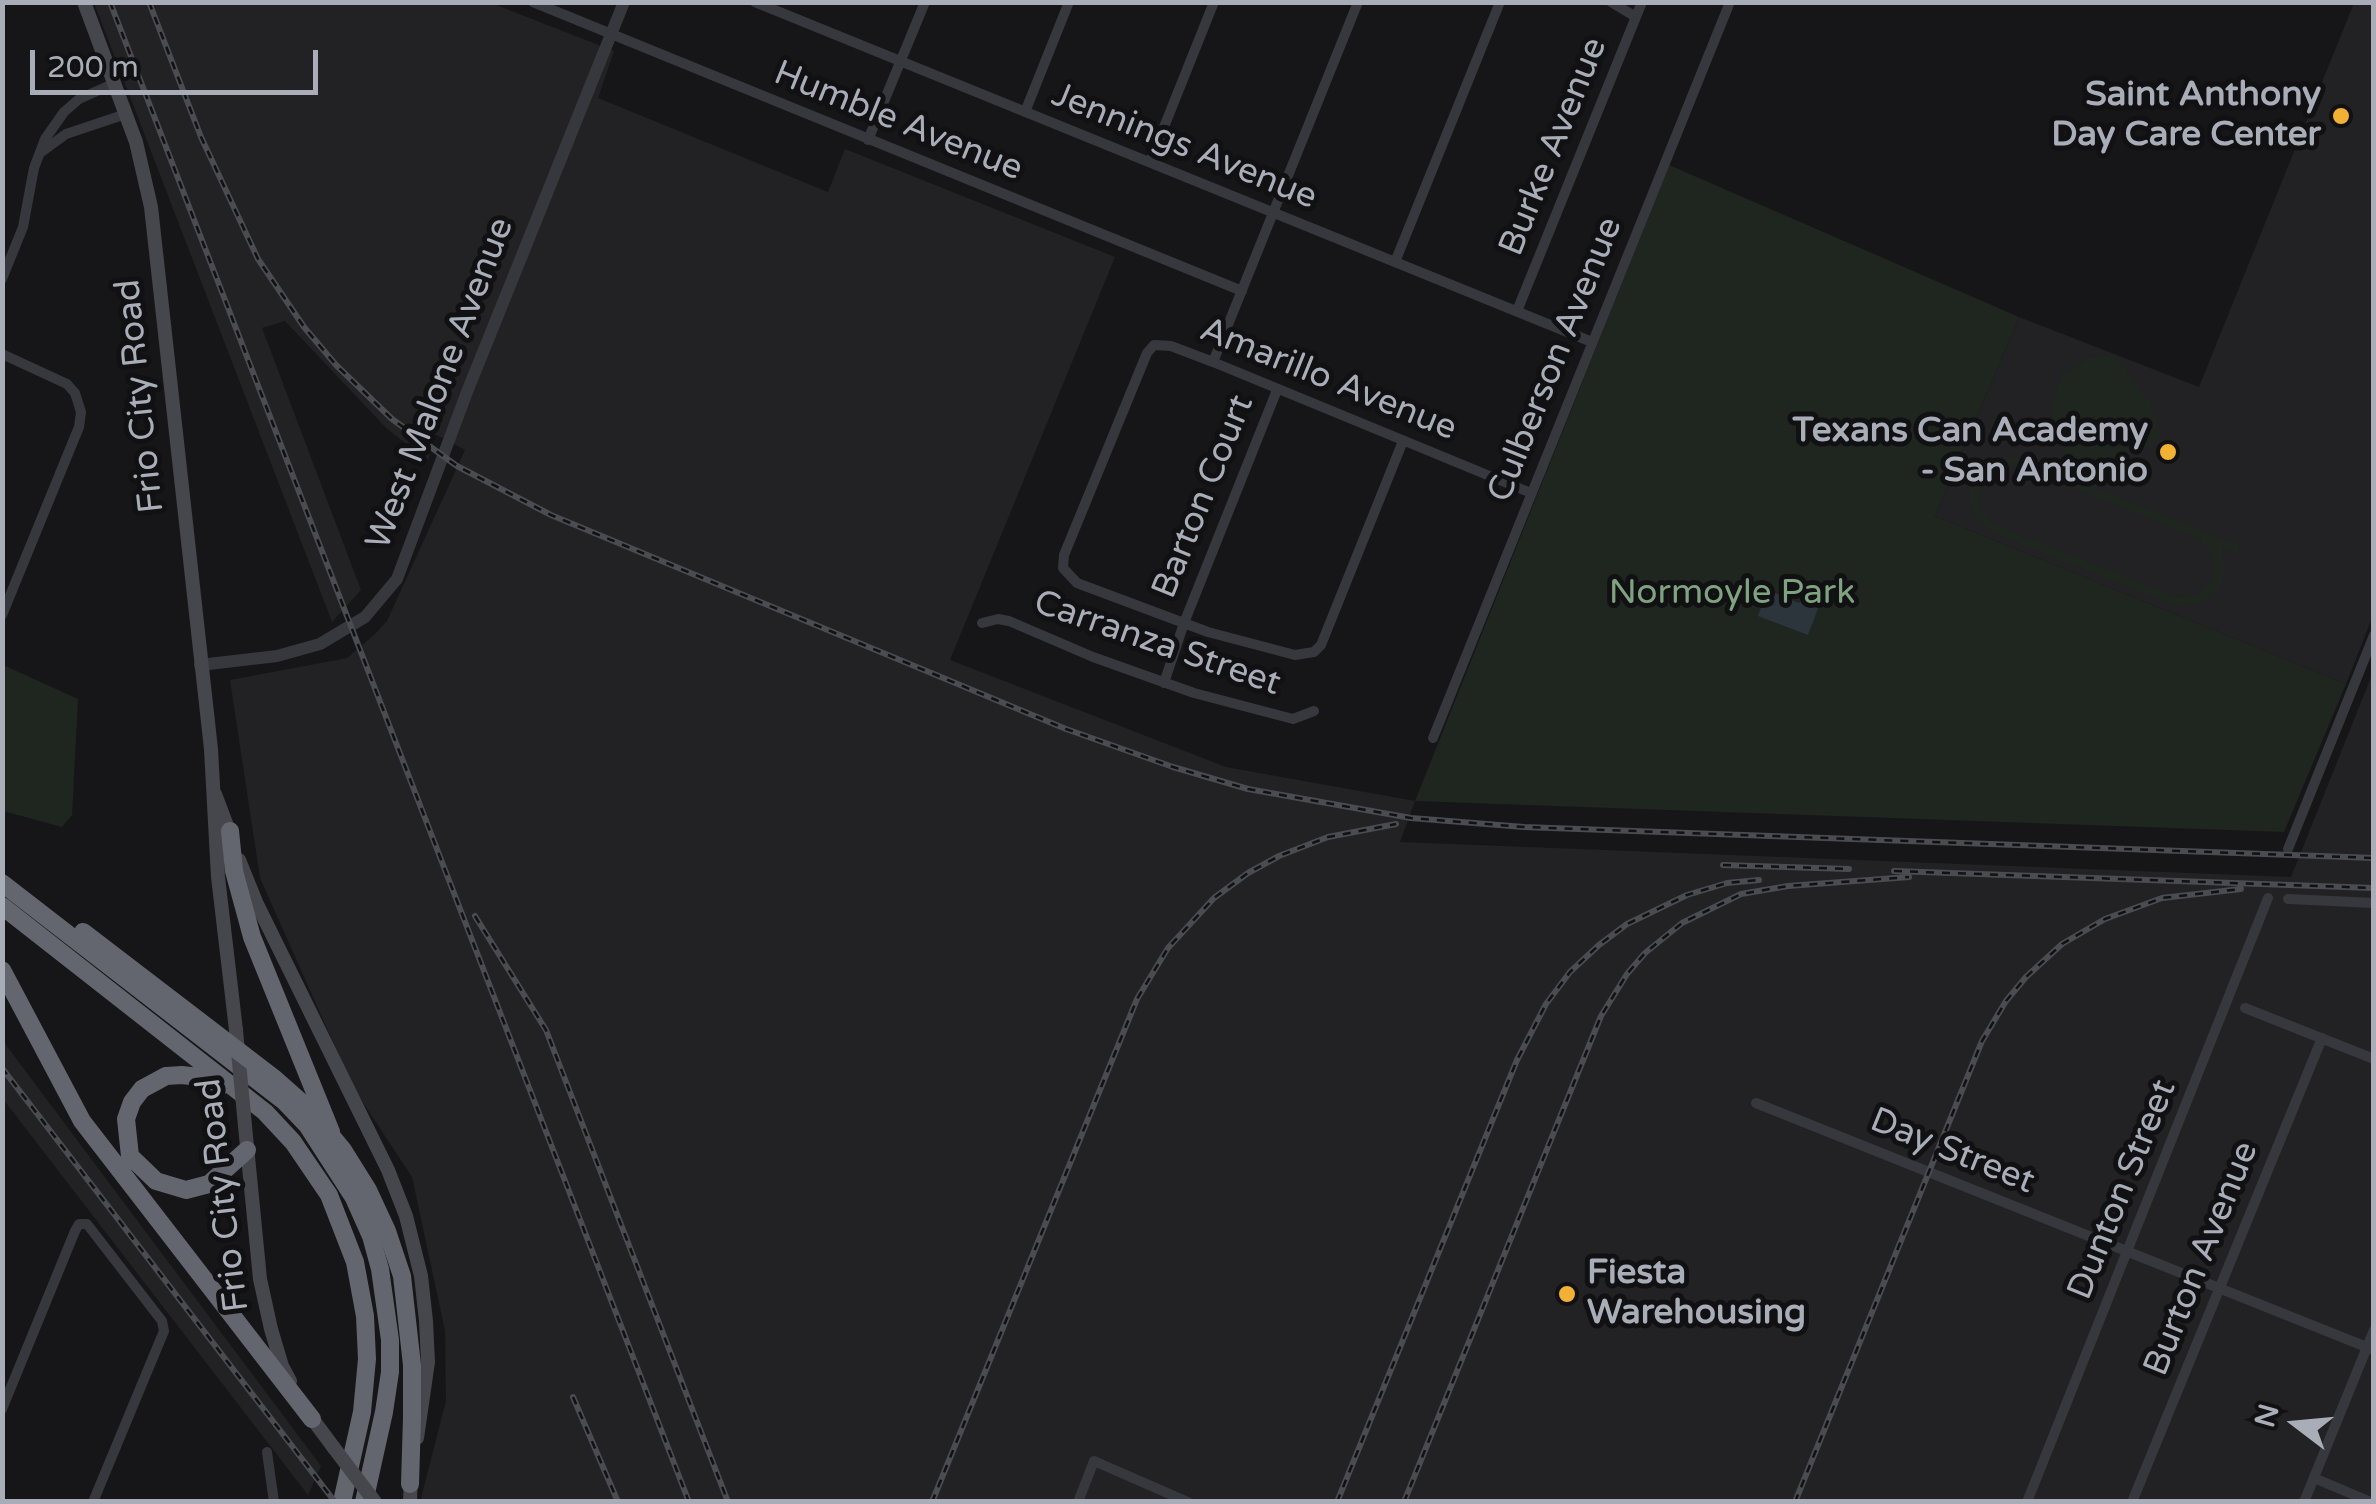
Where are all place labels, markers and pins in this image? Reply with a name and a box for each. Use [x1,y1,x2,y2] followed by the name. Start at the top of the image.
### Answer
[2051,75,2321,157] place label: Saint Anthony Day Care Center
[2330,105,2352,127] marker: Saint Anthony Day Care Center
[1793,411,2148,493] place label: Texans Can Academy - San Antonio
[2157,441,2179,463] marker: Texans Can Academy - San Antonio
[1587,1253,1806,1335] place label: Fiesta Warehousing
[1556,1283,1578,1305] marker: Fiesta Warehousing

